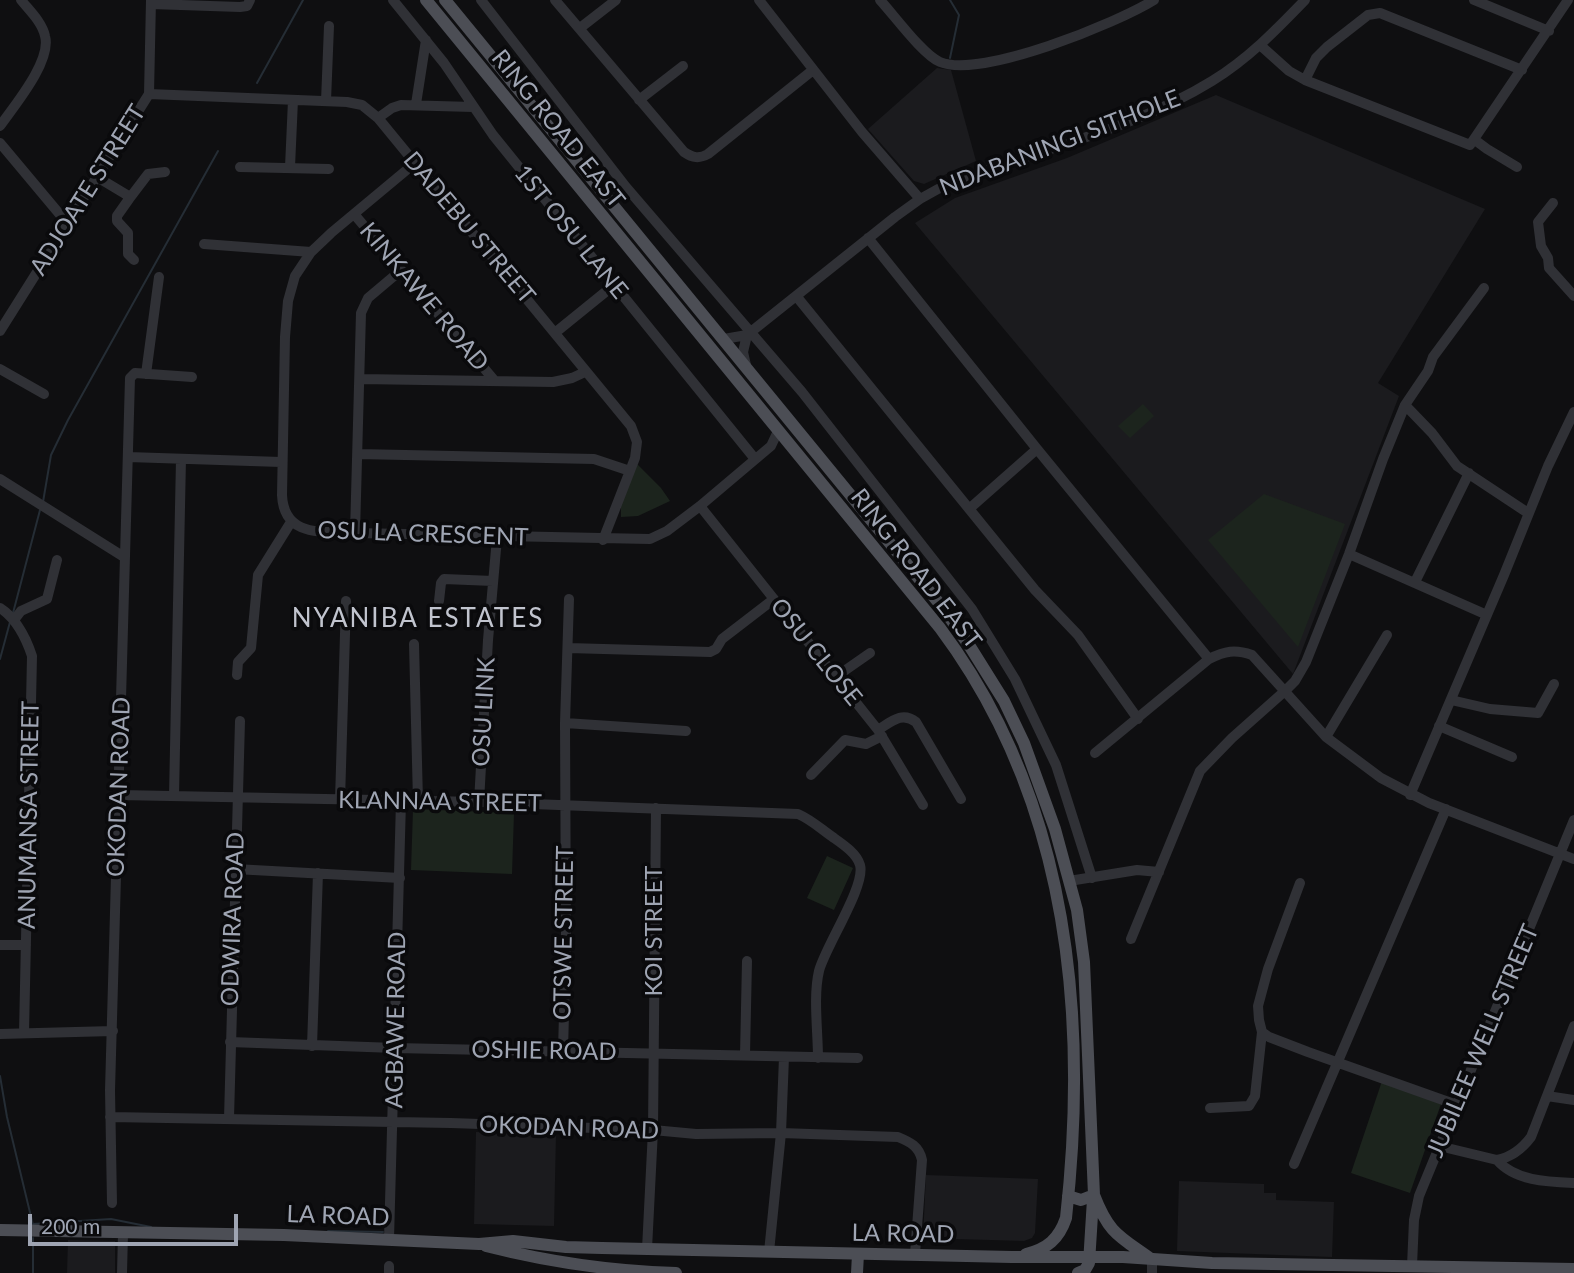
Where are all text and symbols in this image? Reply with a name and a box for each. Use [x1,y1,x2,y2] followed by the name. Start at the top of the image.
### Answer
[485,44,631,214] street label: RING ROAD EAST
[936,84,1184,202] street label: NDABANINGI SITHOLE
[24,100,152,280] street label: ADJOATE STREET
[397,146,541,310] street label: DADEBU STREET
[508,159,634,305] street label: 1ST OSU LANE
[353,217,495,377] street label: KINKAWE ROAD
[845,483,987,655] street label: RING ROAD EAST
[317,516,529,552] street label: OSU LA CRESCENT
[764,593,868,711] street label: OSU CLOSE
[294,603,542,635] district label: NYANIBA ESTATES
[467,657,501,767] street label: OSU LINK
[101,697,137,877] street label: OKODAN ROAD
[13,701,45,929] street label: ANUMANSA STREET
[338,786,542,818] street label: KLANNAA STREET
[216,831,250,1007] street label: ODWIRA ROAD
[548,846,580,1020] street label: OTSWE STREET
[640,865,668,997] street label: KOI STREET
[1421,920,1545,1162] street label: JUBILEE WELL STREET
[380,931,412,1109] street label: AGBAWE ROAD
[471,1035,617,1067] street label: OSHIE ROAD
[479,1110,659,1146] street label: OKODAN ROAD
[32,1200,242,1244] scale bar
[286,1200,390,1232] street label: LA ROAD
[41,1213,100,1238] text: 200 m
[851,1219,955,1249] street label: LA ROAD

